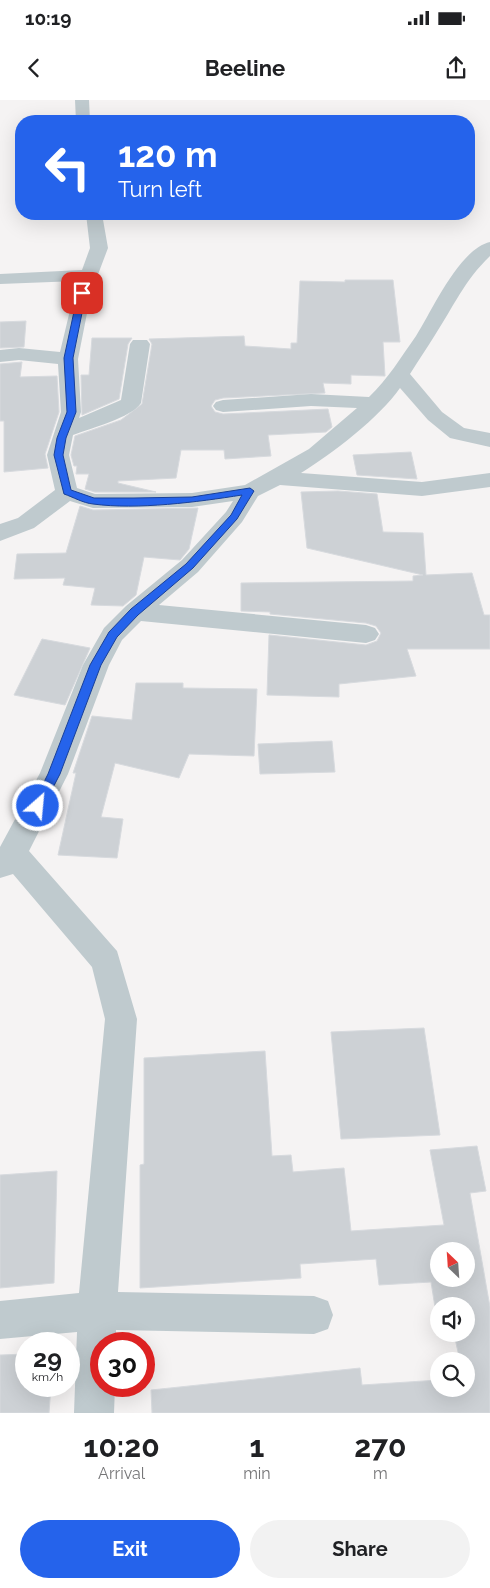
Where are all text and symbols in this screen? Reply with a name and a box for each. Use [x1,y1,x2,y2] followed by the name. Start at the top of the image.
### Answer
[25,7,71,29] text: 10:19
[20,54,48,82] icon: back
[442,54,470,82] icon: share
[205,55,285,81] text: Beeline
[118,134,218,175] text: 120 m
[35,135,100,200] icon: left
[118,176,202,202] text: Turn left
[61,272,103,314] pin
[68,279,96,307] icon: arrive
[11,779,63,831] position arrow
[430,1242,475,1288] north arrow
[430,1242,475,1397] map controls
[430,1297,475,1342] button: sound
[90,1332,155,1397] speed limit sign: 30
[33,1343,62,1373] text: 29
[430,1352,475,1397] button: search
[32,1370,63,1384] text: km/h
[84,1429,160,1464] text: 10:20
[249,1429,264,1464] text: 1
[354,1429,406,1464] text: 270
[98,1464,145,1483] text: Arrival
[243,1464,271,1483] text: min
[373,1464,388,1483] text: m
[20,1520,240,1578] button: Exit
[250,1520,470,1578] button: Share

